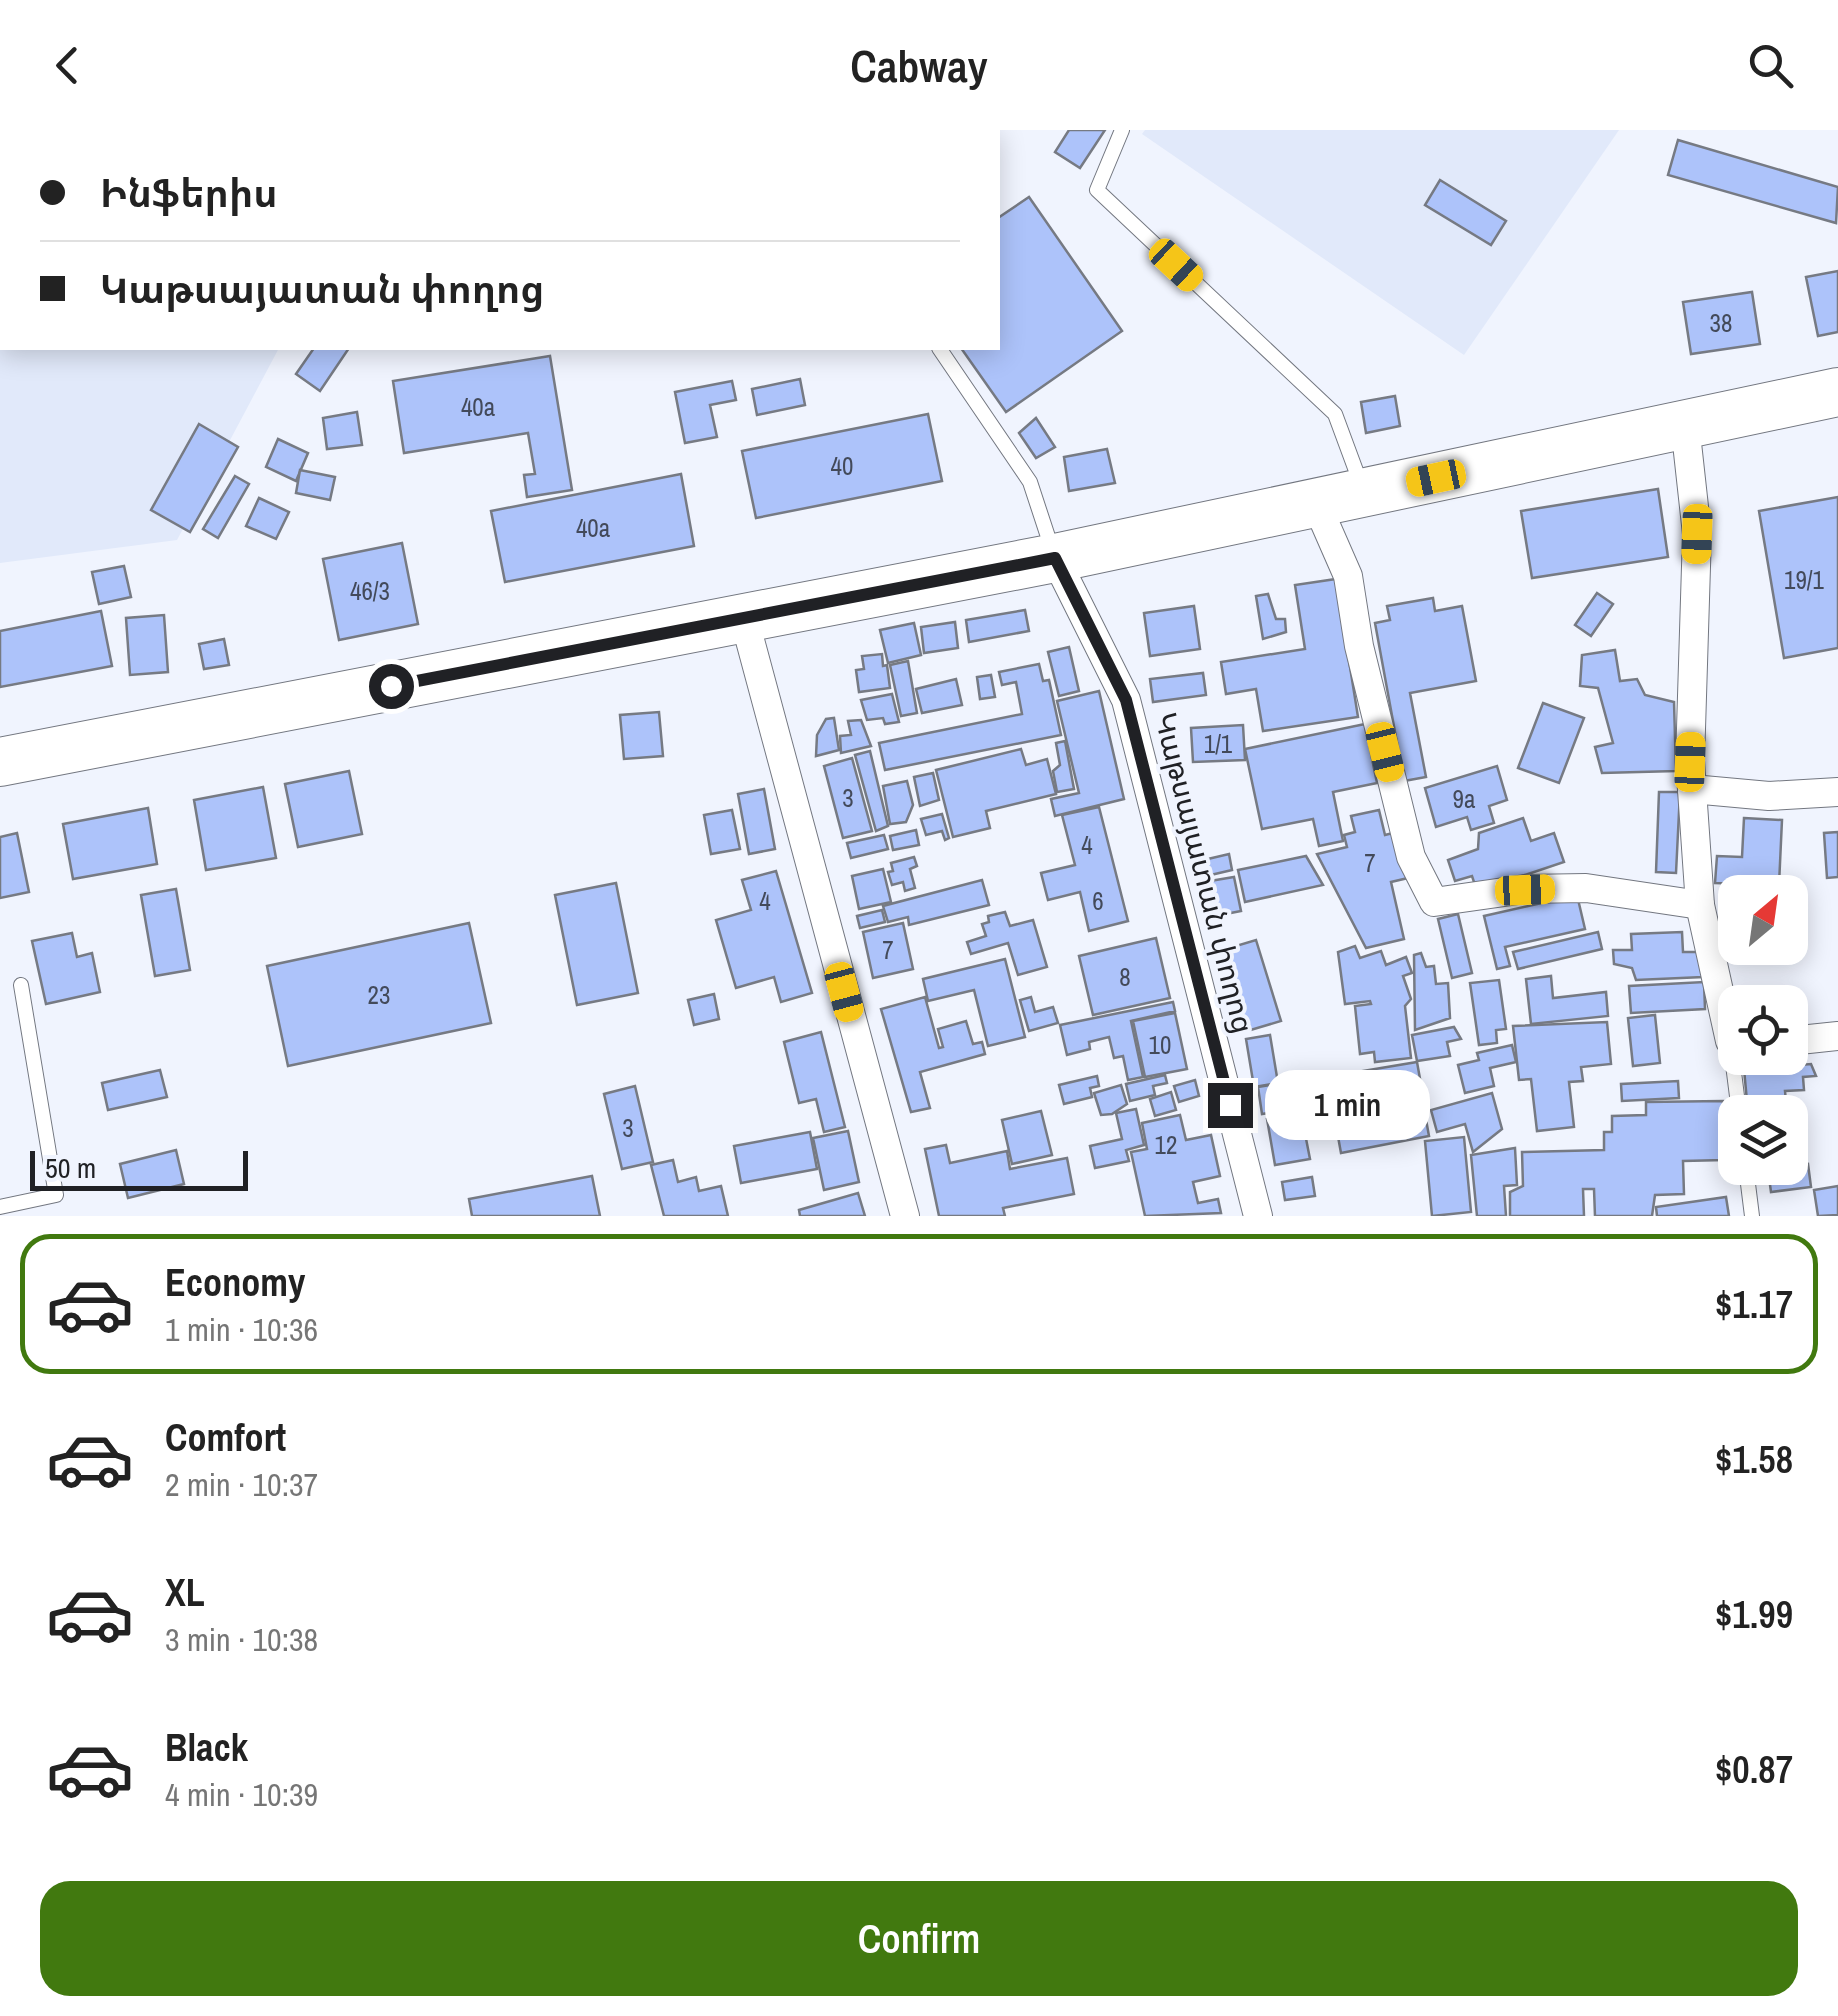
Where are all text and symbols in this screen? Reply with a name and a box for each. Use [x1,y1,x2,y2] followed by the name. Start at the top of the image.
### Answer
[850,35,988,96] text: Cabway
[40,38,95,93] icon: back
[1743,38,1798,93] icon: search
[100,168,278,219] text: Ինֆերիս
[1144,234,1208,296] car
[100,264,544,315] text: Կաթսայատան փողոց
[1710,306,1732,340] house number: 38
[461,390,496,424] house number: 40a
[831,449,853,483] house number: 40
[1404,457,1468,499] car
[1681,503,1713,565] car
[576,511,611,545] house number: 40a
[1784,563,1825,597] house number: 19/1
[350,574,390,608] house number: 46/3
[369,664,414,709] route start
[1146,708,1264,1037] street label: Կաթսայատան փողոց
[1363,719,1407,785] car
[1204,727,1233,761] house number: 1/1
[1674,731,1706,793] car
[842,781,854,815] house number: 3
[1453,782,1476,816] house number: 9a
[1081,828,1093,862] house number: 4
[1364,846,1376,880] house number: 7
[1494,874,1556,906] car
[1718,875,1808,965] north arrow
[1718,875,1808,1185] map controls
[759,884,771,918] house number: 4
[1092,884,1104,918] house number: 6
[882,933,894,967] house number: 7
[822,959,866,1025] car
[1119,960,1131,994] house number: 8
[368,978,390,1012] house number: 23
[1718,985,1808,1075] button: locate
[1149,1028,1171,1062] house number: 10
[1265,1070,1430,1140] callout: 1 min
[1208,1083,1253,1128] route end
[1314,1083,1381,1126] text: 1 min
[1718,1095,1808,1185] button: layers
[622,1111,634,1145] house number: 3
[1155,1128,1177,1162] house number: 12
[30,1146,248,1190] scale bar
[45,1149,96,1187] text: 50 m
[165,1257,305,1308] text: Economy
[45,1259,135,1349] icon: car
[1715,1279,1793,1330] text: $1.17
[165,1308,318,1351] text: 1 min · 10:36
[165,1412,286,1463] text: Comfort
[45,1414,135,1504] icon: car
[1715,1434,1793,1485] text: $1.58
[165,1463,318,1506] text: 2 min · 10:37
[165,1567,205,1618] text: XL
[45,1569,135,1659] icon: car
[1715,1589,1793,1640] text: $1.99
[165,1618,318,1661] text: 3 min · 10:38
[165,1722,248,1773] text: Black
[45,1724,135,1814] icon: car
[1715,1744,1793,1795] text: $0.87
[165,1773,318,1816] text: 4 min · 10:39
[40,1881,1798,1996] button: Confirm

